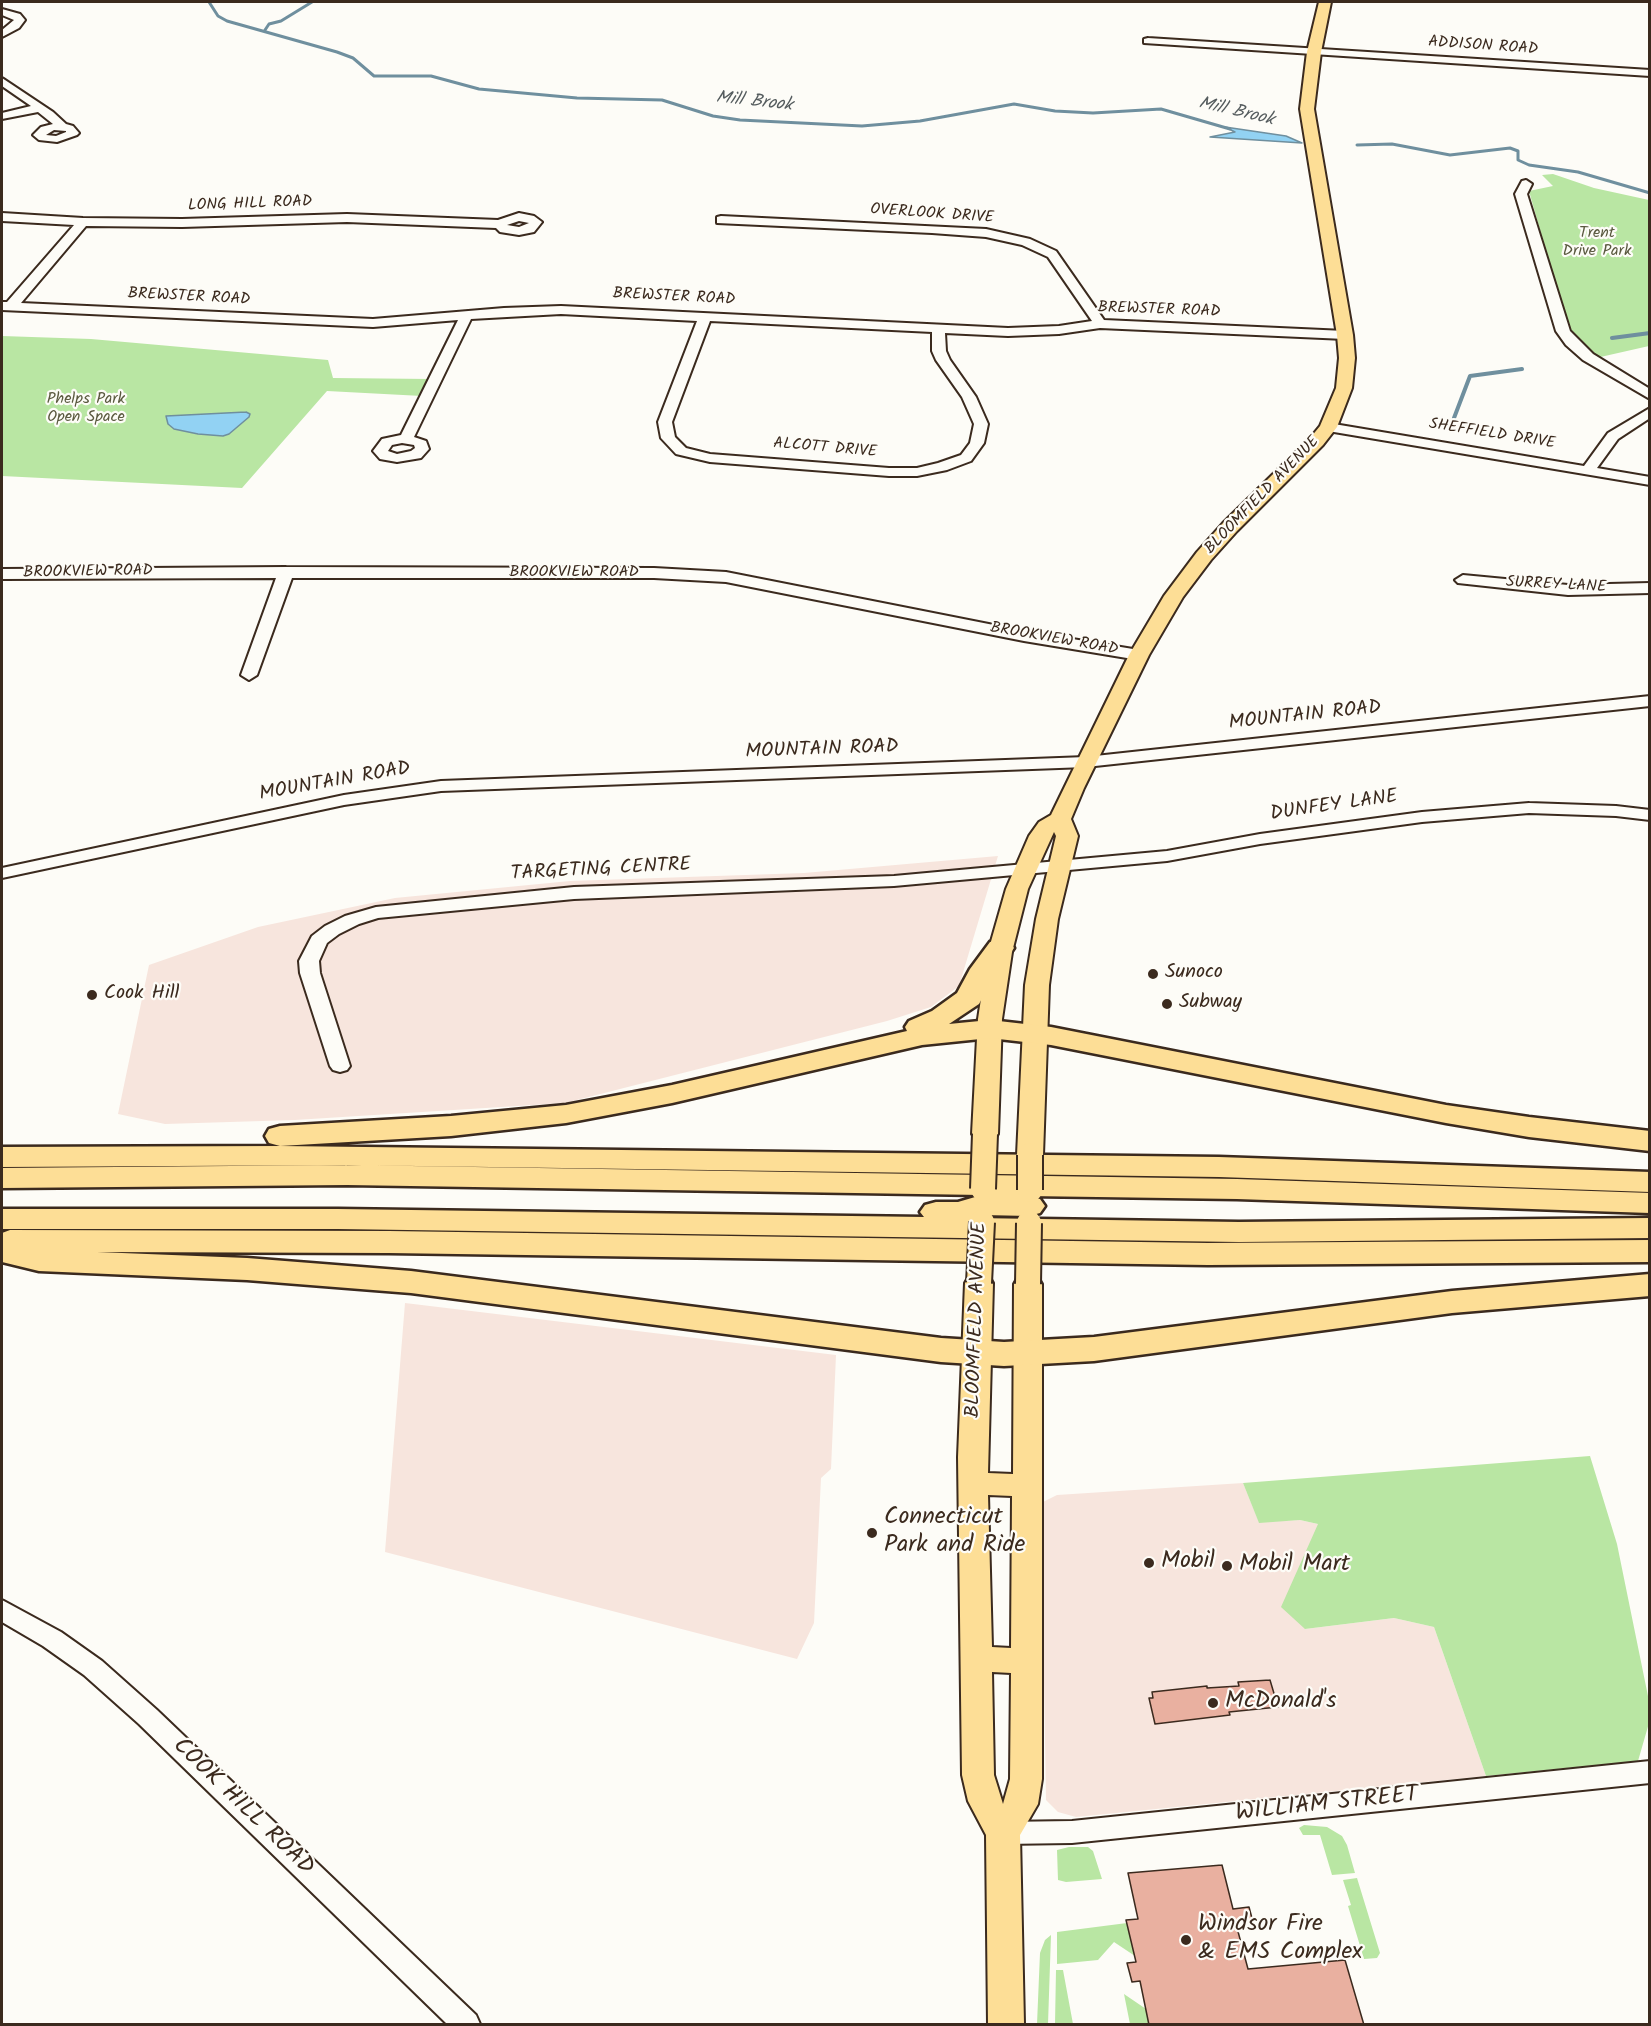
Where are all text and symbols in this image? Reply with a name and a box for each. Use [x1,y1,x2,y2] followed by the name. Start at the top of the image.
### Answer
[1427,34,1539,60] street label: ADDISON ROAD
[715,88,793,118] water label: Mill Brook
[1196,94,1276,132] water label: Mill Brook
[188,193,312,217] street label: LONG HILL ROAD
[870,201,994,229] street label: OVERLOOK DRIVE
[1563,224,1631,262] park label: Trent Drive Park
[127,285,251,311] street label: BREWSTER ROAD
[612,285,736,311] street label: BREWSTER ROAD
[1097,299,1221,323] street label: BREWSTER ROAD
[47,390,125,428] park label: Phelps Park Open Space
[1427,416,1557,454] street label: SHEFFIELD DRIVE
[1202,433,1324,559] street label: BLOOMFIELD AVENUE
[772,435,878,463] street label: ALCOTT DRIVE
[23,562,153,584] street label: BROOKVIEW ROAD
[509,563,639,583] street label: BROOKVIEW ROAD
[1505,574,1607,598] street label: SURREY LANE
[989,619,1119,661] street label: BROOKVIEW ROAD
[1228,697,1382,737] street label: MOUNTAIN ROAD
[745,736,899,766] street label: MOUNTAIN ROAD
[257,758,413,808] street label: MOUNTAIN ROAD
[1269,786,1399,828] street label: DUNFEY LANE
[510,854,692,888] street label: TARGETING CENTRE
[1165,962,1223,986] place label: Sunoco
[1146,967,1160,981] marker: Sunoco
[104,983,179,1007] place label: Cook Hill
[85,988,99,1002] marker: Cook Hill
[1179,992,1242,1016] place label: Subway
[1160,997,1174,1011] marker: Subway
[963,1222,993,1418] street label: BLOOMFIELD AVENUE
[884,1505,1025,1561] place label: Connecticut Park and Ride
[865,1526,879,1540] marker: Connecticut Park and Ride
[1161,1549,1215,1577] place label: Mobil
[1239,1552,1350,1580] place label: Mobil Mart
[1142,1556,1156,1570] marker: Mobil
[1220,1559,1234,1573] marker: Mobil Mart
[1225,1689,1337,1717] place label: McDonald's
[1206,1696,1220,1710] marker: McDonald's
[165,1733,319,1883] street label: COOK HILL ROAD
[1234,1782,1420,1830] street label: WILLIAM STREET
[1198,1912,1363,1968] place label: Windsor Fire & EMS Complex
[1179,1933,1193,1947] marker: Windsor Fire & EMS Complex

